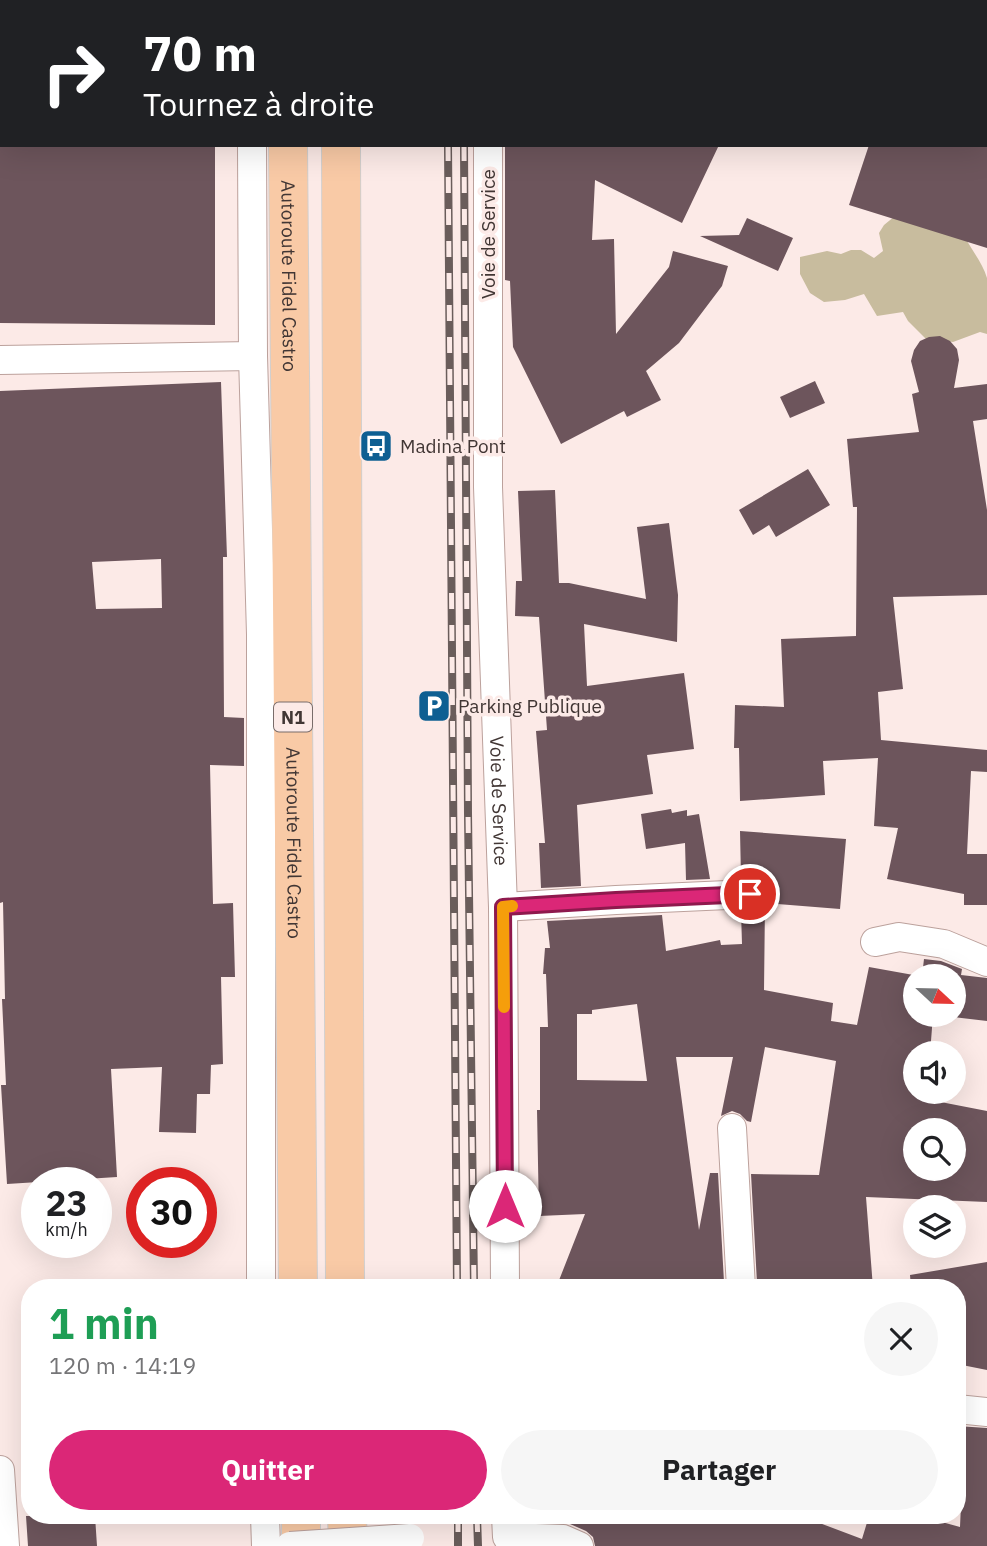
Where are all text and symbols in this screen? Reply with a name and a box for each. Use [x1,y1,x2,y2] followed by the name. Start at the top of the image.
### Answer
[143,21,257,84] text: 70 m
[28,28,119,119] icon: right
[143,83,374,125] text: Tournez à droite
[476,169,500,299] street label: Voie de Service
[276,180,302,372] street label: Autoroute Fidel Castro
[357,427,395,465] bus stop icon: Madina Pont
[400,434,506,458] place label: Madina Pont
[415,687,453,725] parking icon: Parking Publique
[458,694,602,718] place label: Parking Publique
[274,702,312,732] road number: N1
[485,735,514,866] street label: Voie de Service
[281,747,307,939] street label: Autoroute Fidel Castro
[720,864,780,924] pin
[731,875,769,913] icon: arrive
[903,964,966,1027] north arrow
[903,964,966,1258] map controls
[903,1041,966,1104] button: sound
[903,1118,966,1181] button: search
[126,1167,217,1258] speed limit sign: 30
[468,1169,542,1243] position arrow
[45,1180,88,1226] text: 23
[903,1195,966,1258] button: layers
[45,1218,88,1241] text: km/h
[49,1296,159,1351] text: 1 min
[864,1302,938,1376] button: close
[49,1350,196,1380] text: 120 m · 14:19
[49,1430,487,1510] button: Quitter
[501,1430,938,1510] button: Partager

